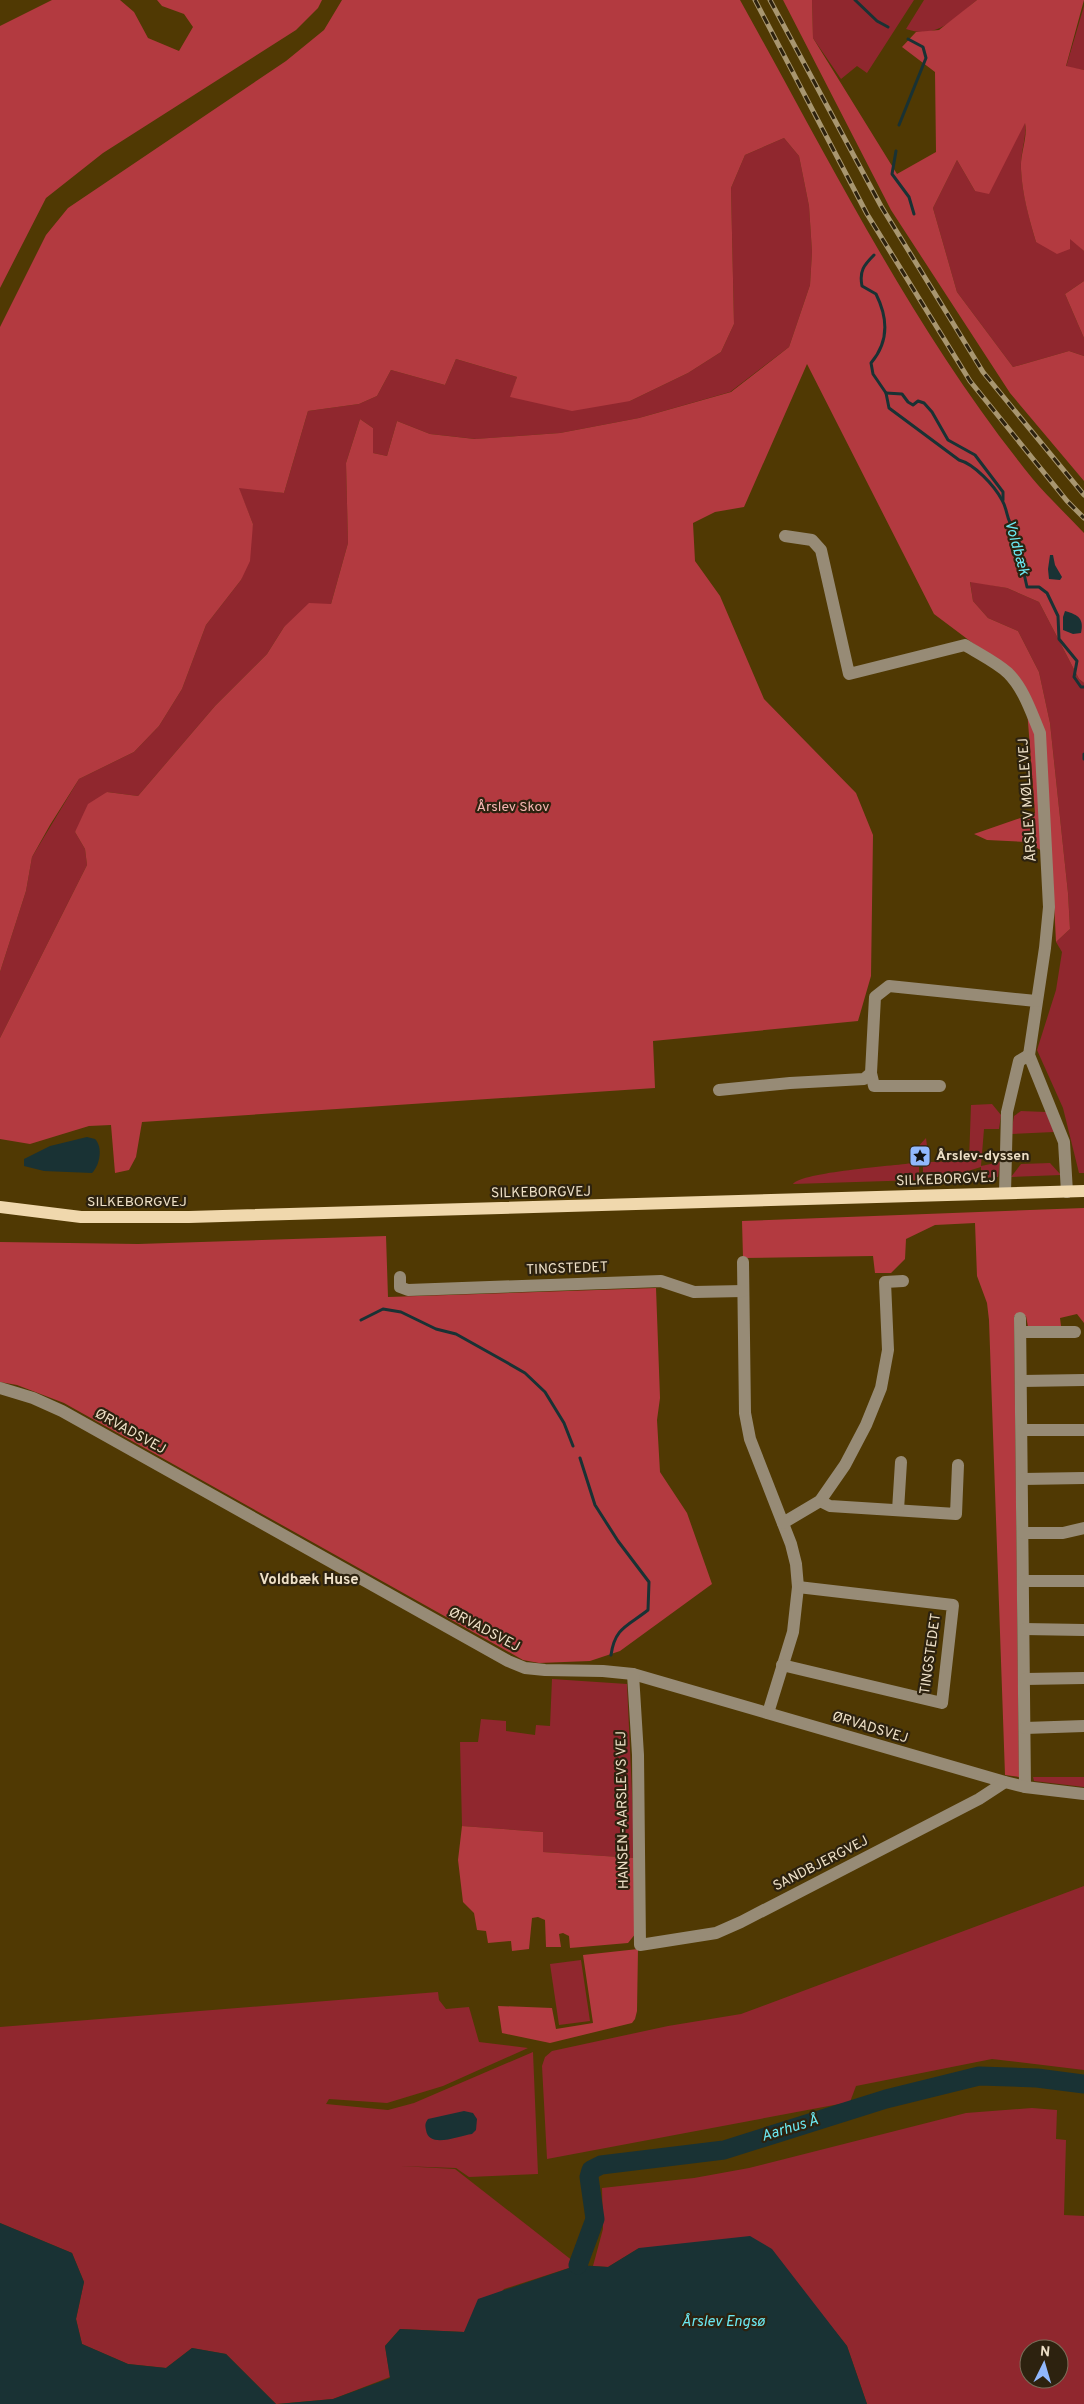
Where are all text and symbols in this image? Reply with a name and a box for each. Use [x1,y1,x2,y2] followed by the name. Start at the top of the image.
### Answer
[999,518,1033,578] water label: Voldbæk
[1015,737,1041,863] street label: ÅRSLEV MØLLEVEJ
[476,799,550,816] park label: Årslev Skov
[908,1144,932,1168] place icon: Årslev-dyssen
[936,1148,1030,1165] place label: Årslev-dyssen
[896,1170,996,1190] street label: SILKEBORGVEJ
[491,1184,591,1202] street label: SILKEBORGVEJ
[87,1194,187,1211] street label: SILKEBORGVEJ
[526,1259,608,1279] street label: TINGSTEDET
[92,1406,168,1458] street label: ØRVADSVEJ
[259,1571,359,1590] district label: Voldbæk Huse
[445,1604,523,1656] street label: ØRVADSVEJ
[917,1612,945,1696] street label: TINGSTEDET
[830,1708,910,1748] street label: ØRVADSVEJ
[613,1731,633,1889] street label: HANSEN-AARSLEVS VEJ
[771,1833,871,1895] street label: SANDBJERGVEJ
[759,2111,821,2147] water label: Aarhus Å
[681,2313,766,2332] water label: Årslev Engsø
[1019,2339,1069,2389] north arrow
[1039,2344,1051,2361] text: N

